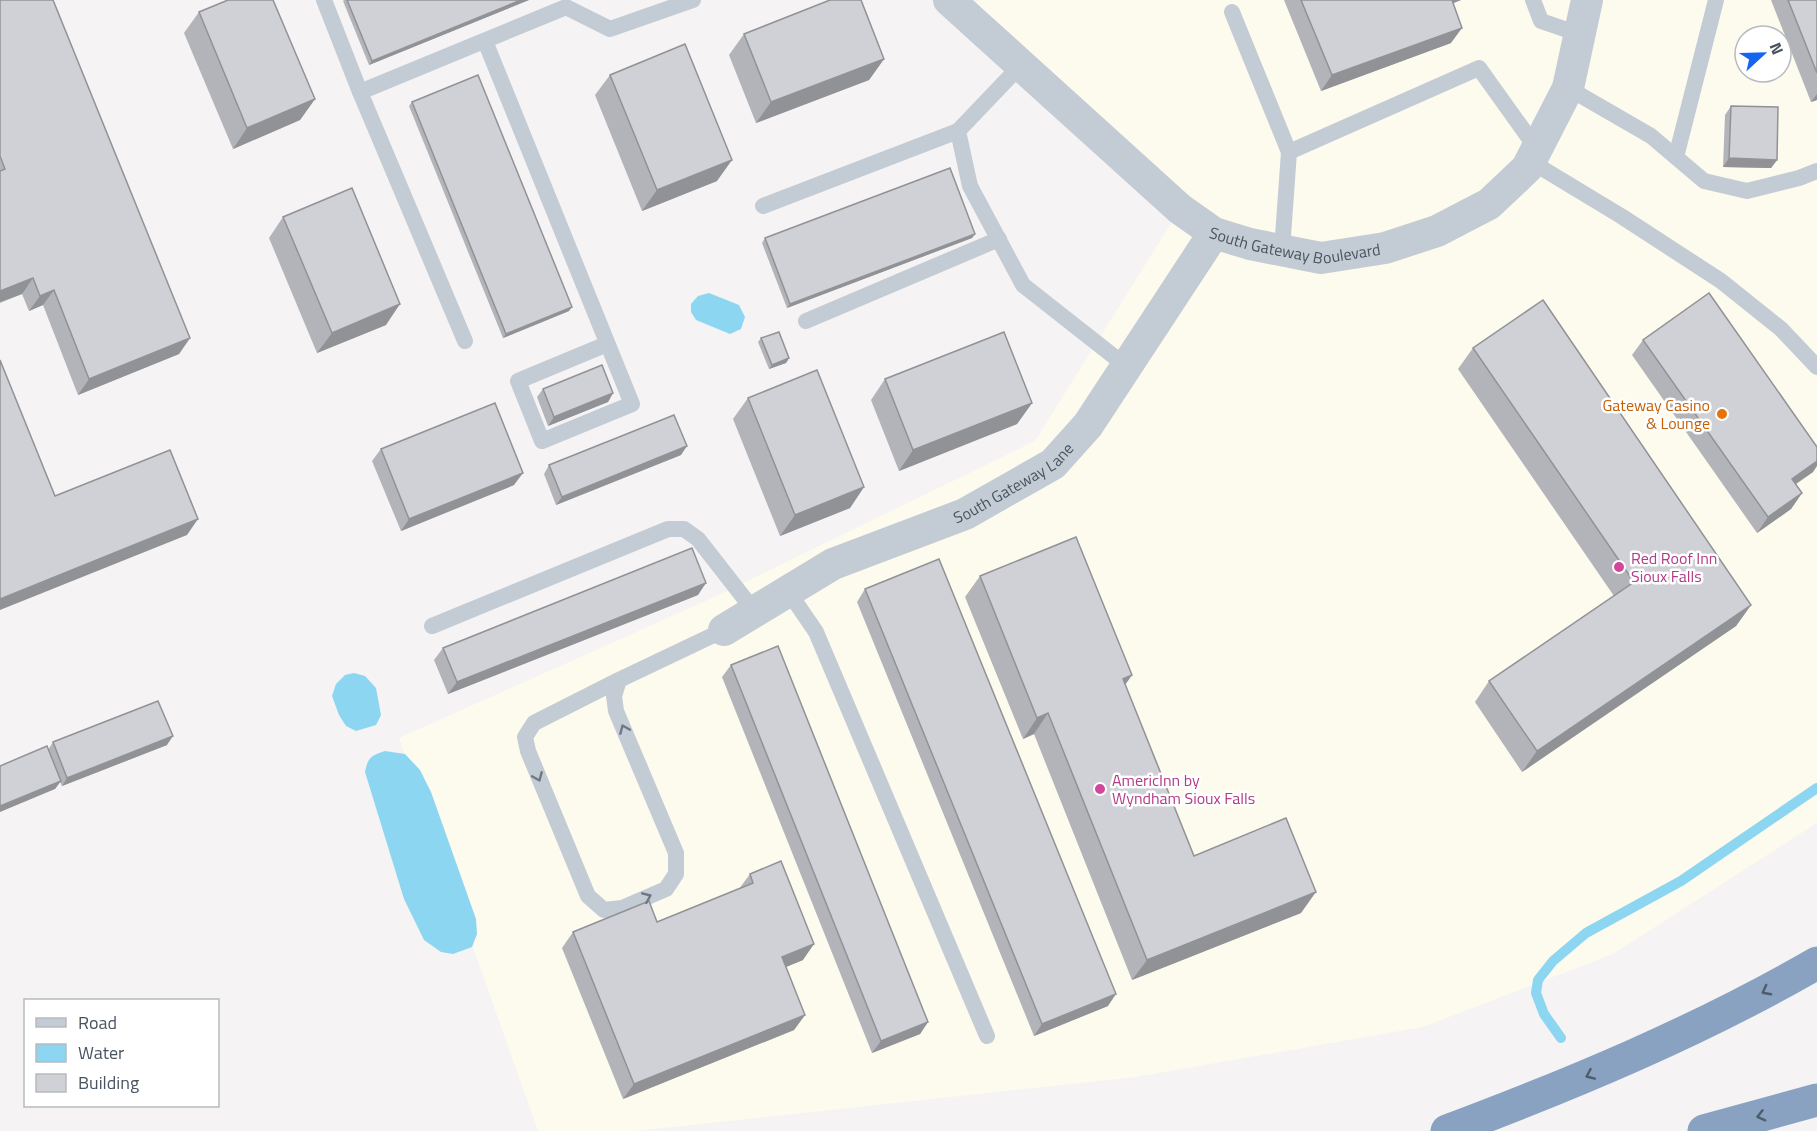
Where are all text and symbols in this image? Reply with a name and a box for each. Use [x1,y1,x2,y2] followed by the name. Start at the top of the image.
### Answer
[1733,24,1793,84] north arrow
[1764,39,1790,58] text: N
[1206,220,1382,270] street label: South Gateway Boulevard
[1603,393,1710,435] place label: Gateway Casino & Lounge
[1715,407,1729,421] marker: Gateway Casino & Lounge
[950,437,1079,529] street label: South Gateway Lane
[1631,546,1717,588] place label: Red Roof Inn Sioux Falls
[1612,560,1626,574] marker: Red Roof Inn Sioux Falls
[619,724,631,735] one-way arrow
[1112,768,1255,810] place label: AmericInn by Wyndham Sioux Falls
[531,770,543,781] one-way arrow
[1093,782,1107,796] marker: AmericInn by Wyndham Sioux Falls
[640,892,651,904] one-way arrow
[1762,984,1772,995] one-way arrow
[24,999,219,1107] legend
[78,1009,117,1036] text: Road
[78,1039,124,1066] text: Water
[1585,1067,1596,1079] one-way arrow
[78,1069,139,1096] text: Building
[1756,1108,1766,1121] one-way arrow

